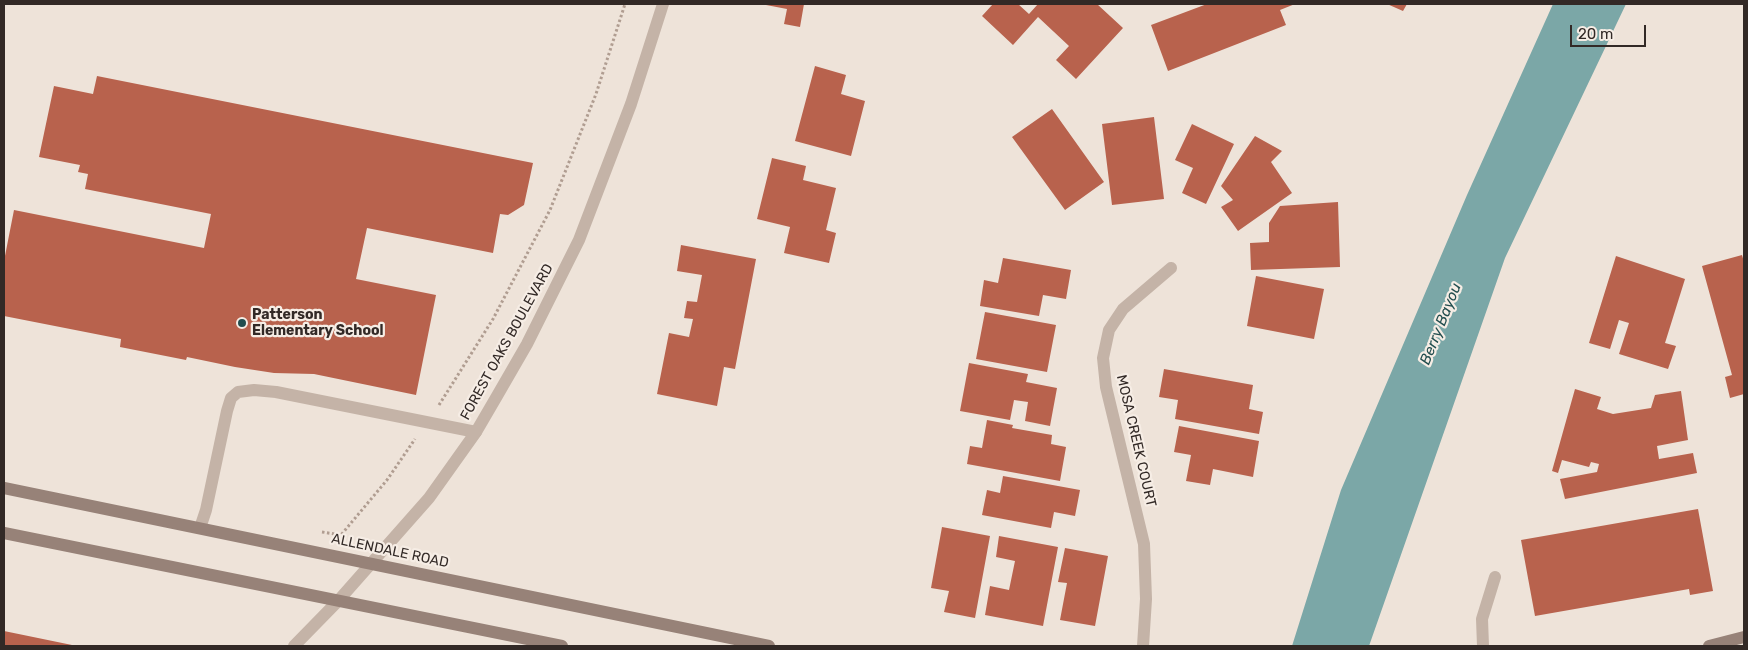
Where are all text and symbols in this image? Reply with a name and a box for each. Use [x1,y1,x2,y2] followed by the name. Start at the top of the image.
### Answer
[1573,15,1649,47] scale bar
[1578,25,1613,43] text: 20 m
[457,261,557,423] street label: FOREST OAKS BOULEVARD
[1416,281,1466,367] water label: Berry Bayou
[252,307,384,340] place label: Patterson Elementary School
[236,317,248,329] marker: Patterson Elementary School
[1113,373,1159,509] street label: MOSA CREEK COURT
[330,530,450,572] street label: ALLENDALE ROAD

